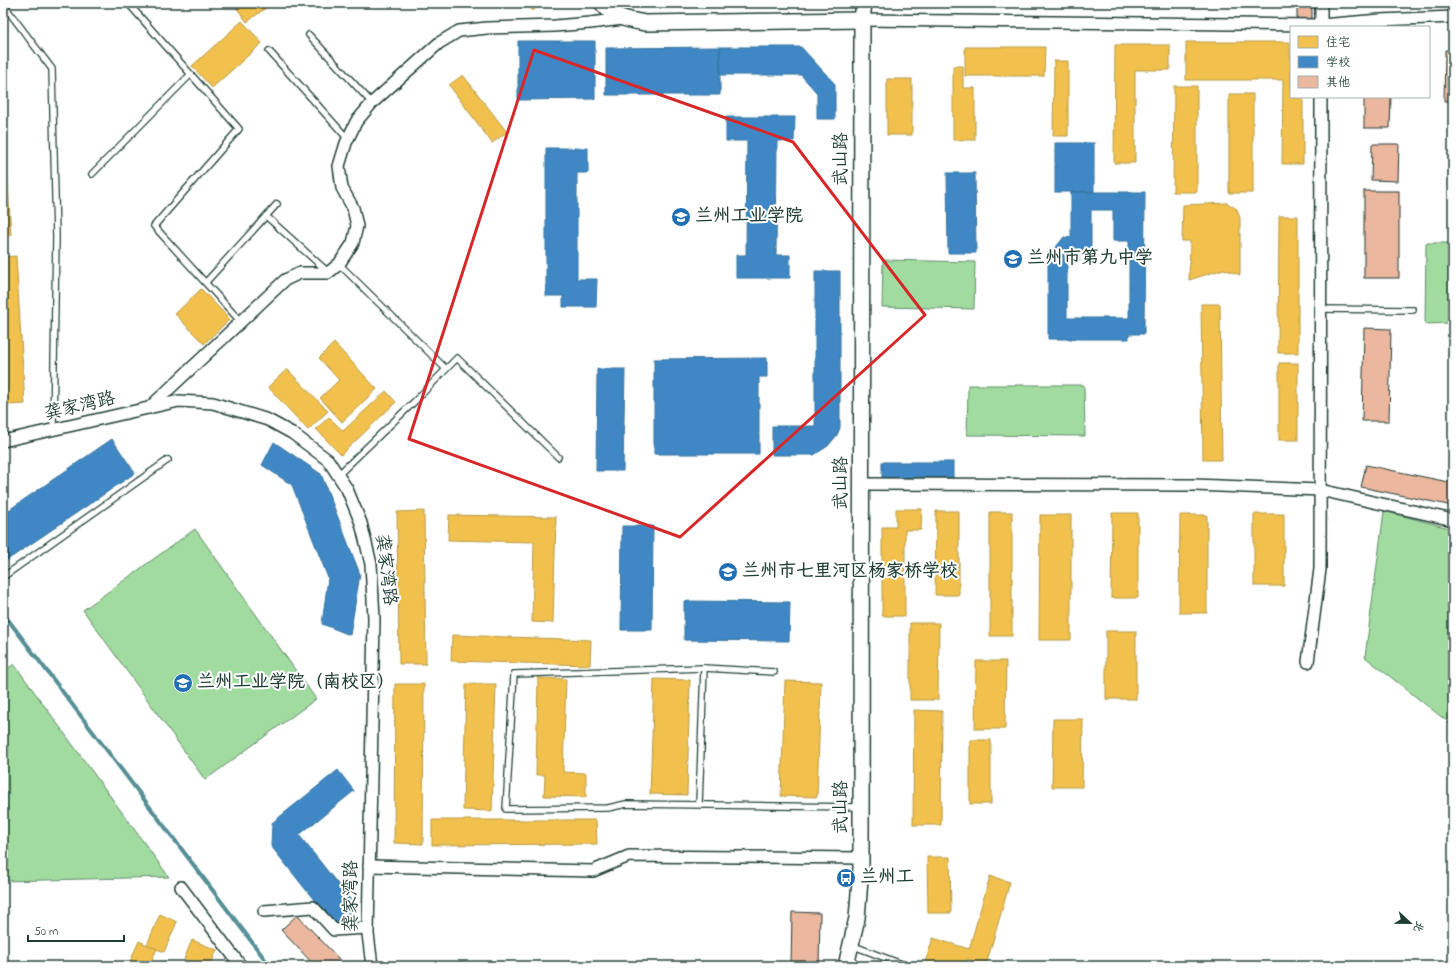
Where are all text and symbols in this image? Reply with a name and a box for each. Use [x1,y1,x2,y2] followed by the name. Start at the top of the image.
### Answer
[1290,26,1430,98] legend
[1326,34,1350,52] text: 住宅
[1326,54,1350,72] text: 学校
[1326,74,1350,92] text: 其他
[829,132,855,186] street label: 武山路
[695,204,803,230] place label: 兰州工业学院
[670,206,692,228] school or university icon: 兰州工业学院
[1027,246,1153,272] place label: 兰州市第九中学
[1002,248,1024,270] school or university icon: 兰州市第九中学
[42,386,118,428] street label: 龚家湾路
[829,456,855,510] street label: 武山路
[368,533,402,607] street label: 龚家湾路
[742,559,958,585] place label: 兰州市七里河区杨家桥学校
[717,561,739,583] school or university icon: 兰州市七里河区杨家桥学校
[197,670,395,696] place label: 兰州工业学院（南校区）
[172,672,194,694] school or university icon: 兰州工业学院（南校区）
[829,780,855,834] street label: 武山路
[339,860,365,932] street label: 龚家湾路
[860,865,914,891] place label: 兰州工
[835,867,857,889] bus stop icon: 兰州工
[1390,903,1430,943] north arrow
[28,917,124,943] scale bar
[1409,918,1428,934] text: 北
[34,923,58,941] text: 50 m

